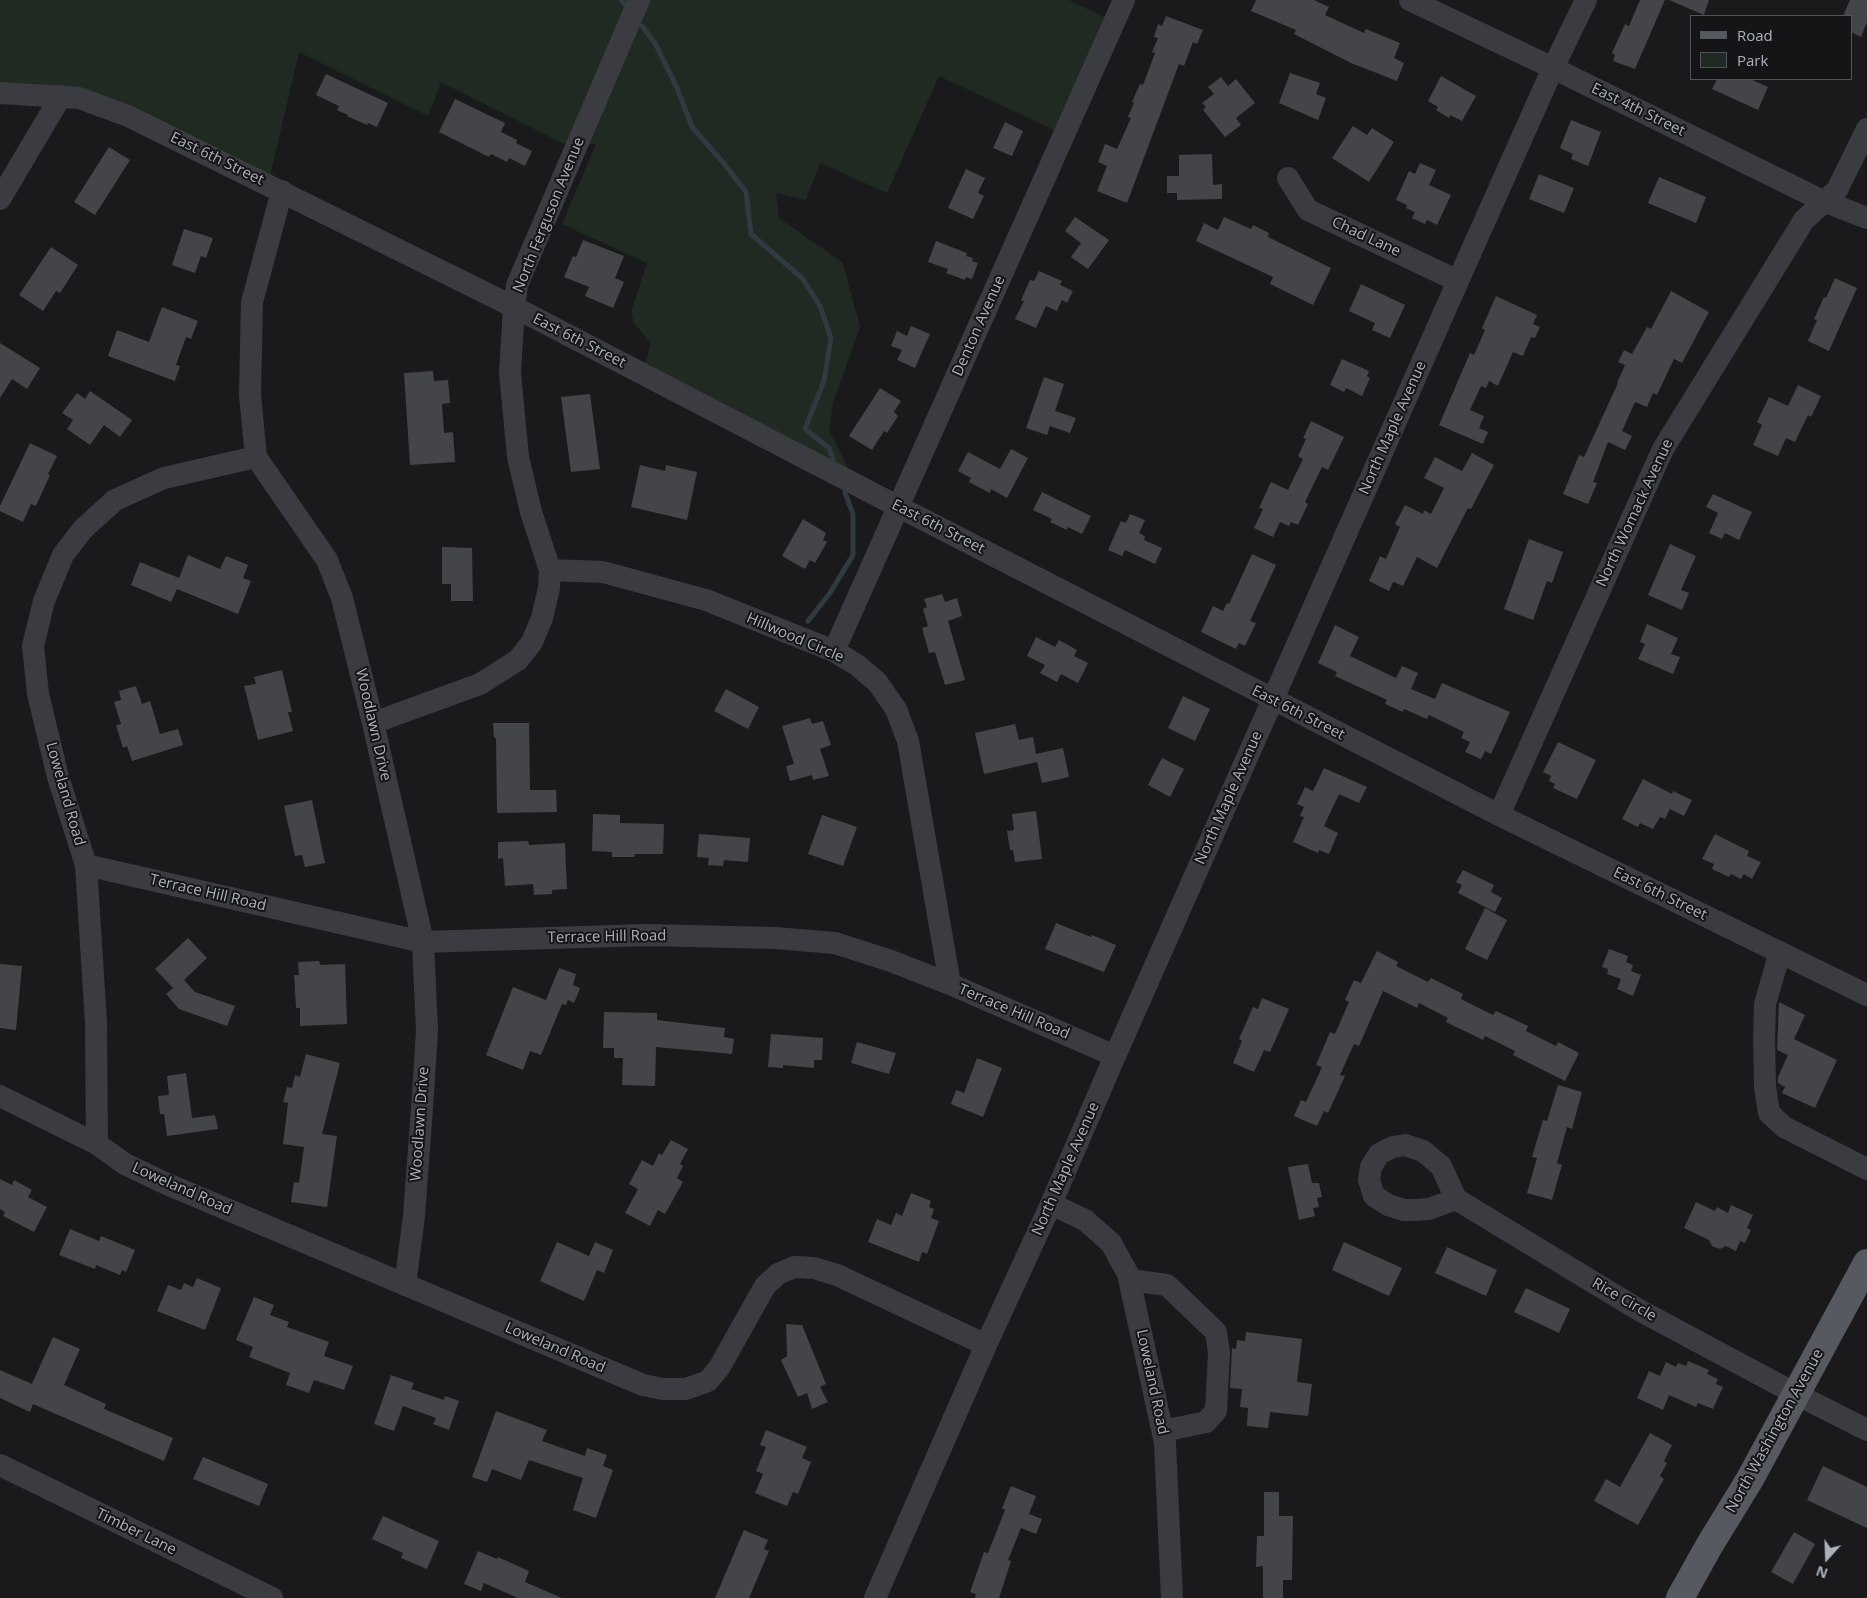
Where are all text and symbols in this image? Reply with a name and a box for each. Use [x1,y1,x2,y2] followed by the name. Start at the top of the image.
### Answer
[1690,15,1852,80] legend
[1737,25,1773,45] text: Road
[1737,50,1768,70] text: Park
[1588,80,1688,140] street label: East 4th Street
[167,129,267,189] street label: East 6th Street
[510,135,588,295] street label: North Ferguson Avenue
[1329,213,1403,261] street label: Chad Lane
[949,273,1009,379] street label: Denton Avenue
[529,310,629,372] street label: East 6th Street
[1355,358,1431,498] street label: North Maple Avenue
[1593,436,1677,590] street label: North Womack Avenue
[888,496,988,558] street label: East 6th Street
[744,609,846,667] street label: Hillwood Circle
[351,667,395,783] street label: Woodlawn Drive
[1248,682,1348,744] street label: East 6th Street
[1191,728,1267,868] street label: North Maple Avenue
[42,740,88,848] street label: Loweland Road
[1610,864,1710,924] street label: East 6th Street
[148,871,268,915] street label: Terrace Hill Road
[547,927,667,947] street label: Terrace Hill Road
[956,980,1072,1044] street label: Terrace Hill Road
[407,1066,433,1182] street label: Woodlawn Drive
[1028,1099,1104,1239] street label: North Maple Avenue
[129,1159,235,1219] street label: Loweland Road
[1589,1274,1659,1326] street label: Rice Circle
[502,1319,608,1377] street label: Loweland Road
[1132,1328,1172,1436] street label: Loweland Road
[1722,1346,1828,1516] street label: North Washington Avenue
[93,1505,179,1559] street label: Timber Lane
[1802,1533,1852,1583] north arrow
[1813,1562,1830,1583] text: N

